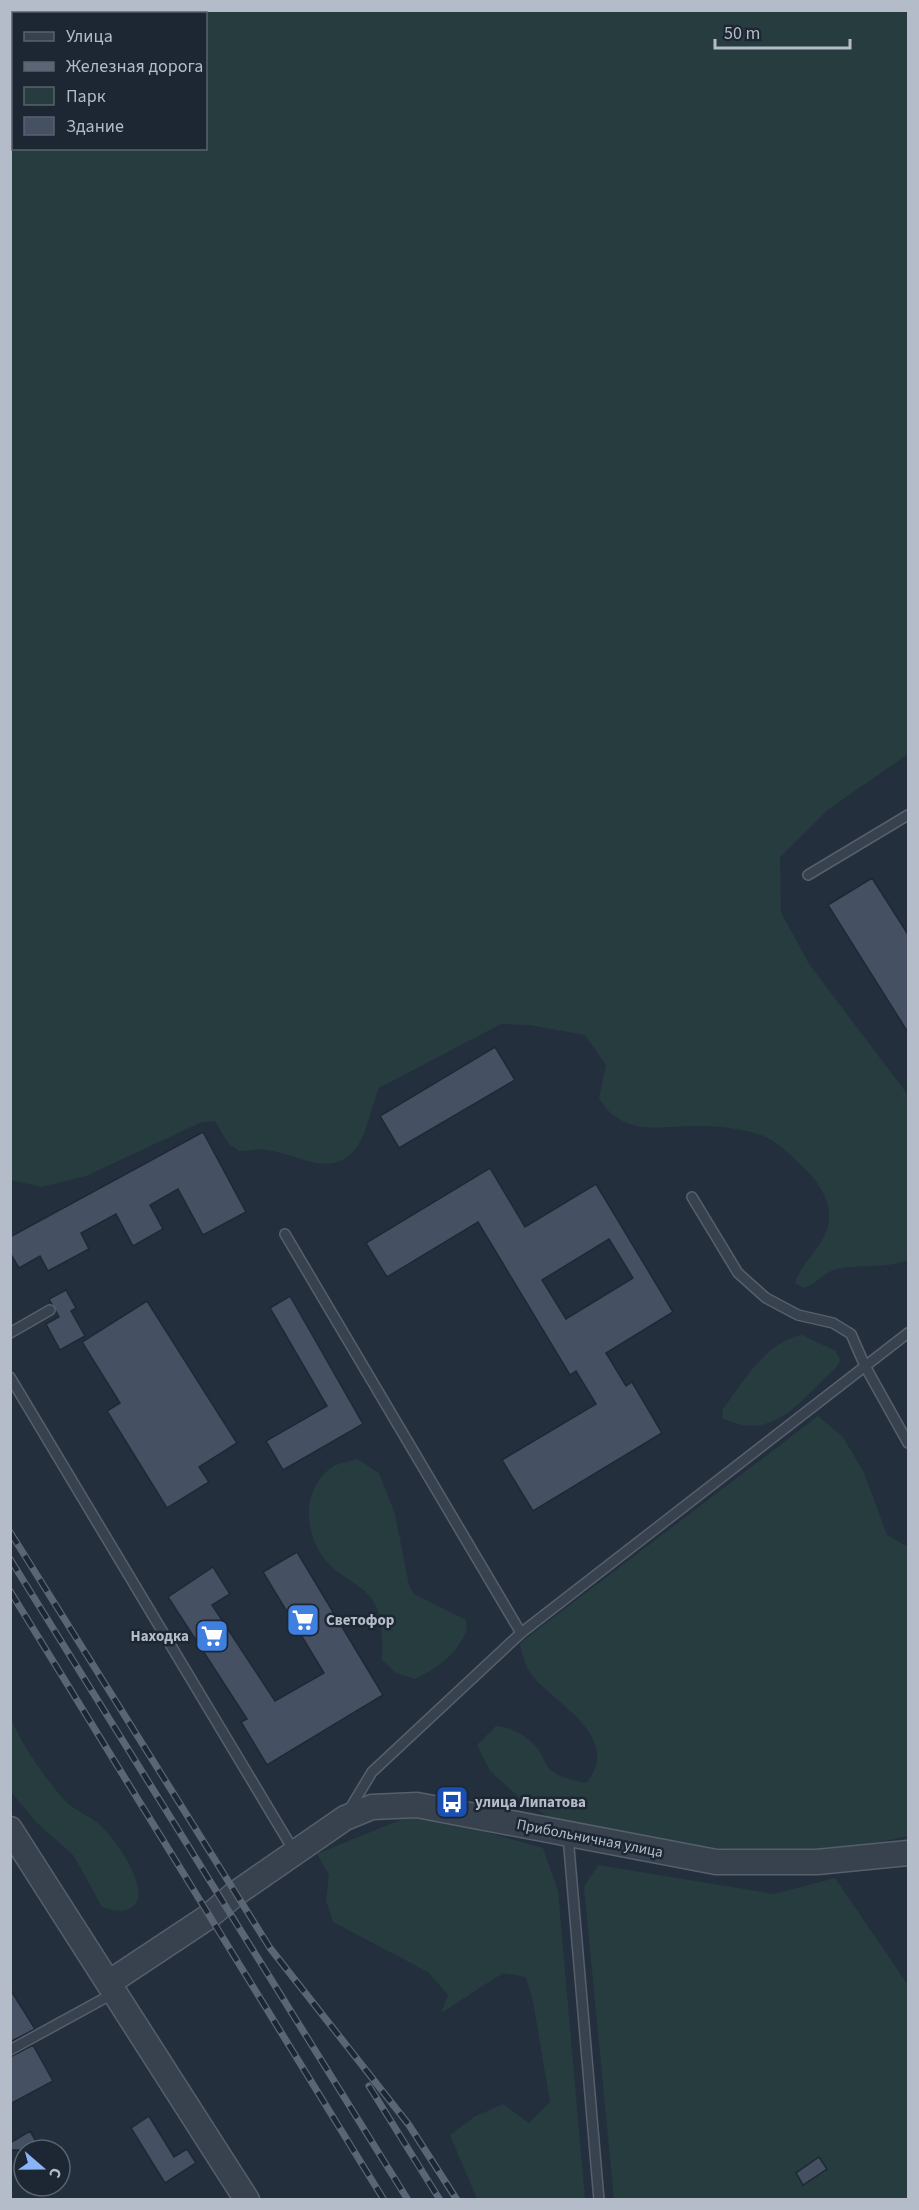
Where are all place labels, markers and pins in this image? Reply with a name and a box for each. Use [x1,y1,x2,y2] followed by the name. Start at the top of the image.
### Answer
[285,1602,321,1638] supermarket icon: Светофор
[326,1610,395,1631] place label: Светофор
[194,1618,230,1654] supermarket icon: Находка
[131,1626,189,1647] place label: Находка
[434,1784,470,1820] bus stop icon: улица Липатова
[475,1792,586,1813] place label: улица Липатова

